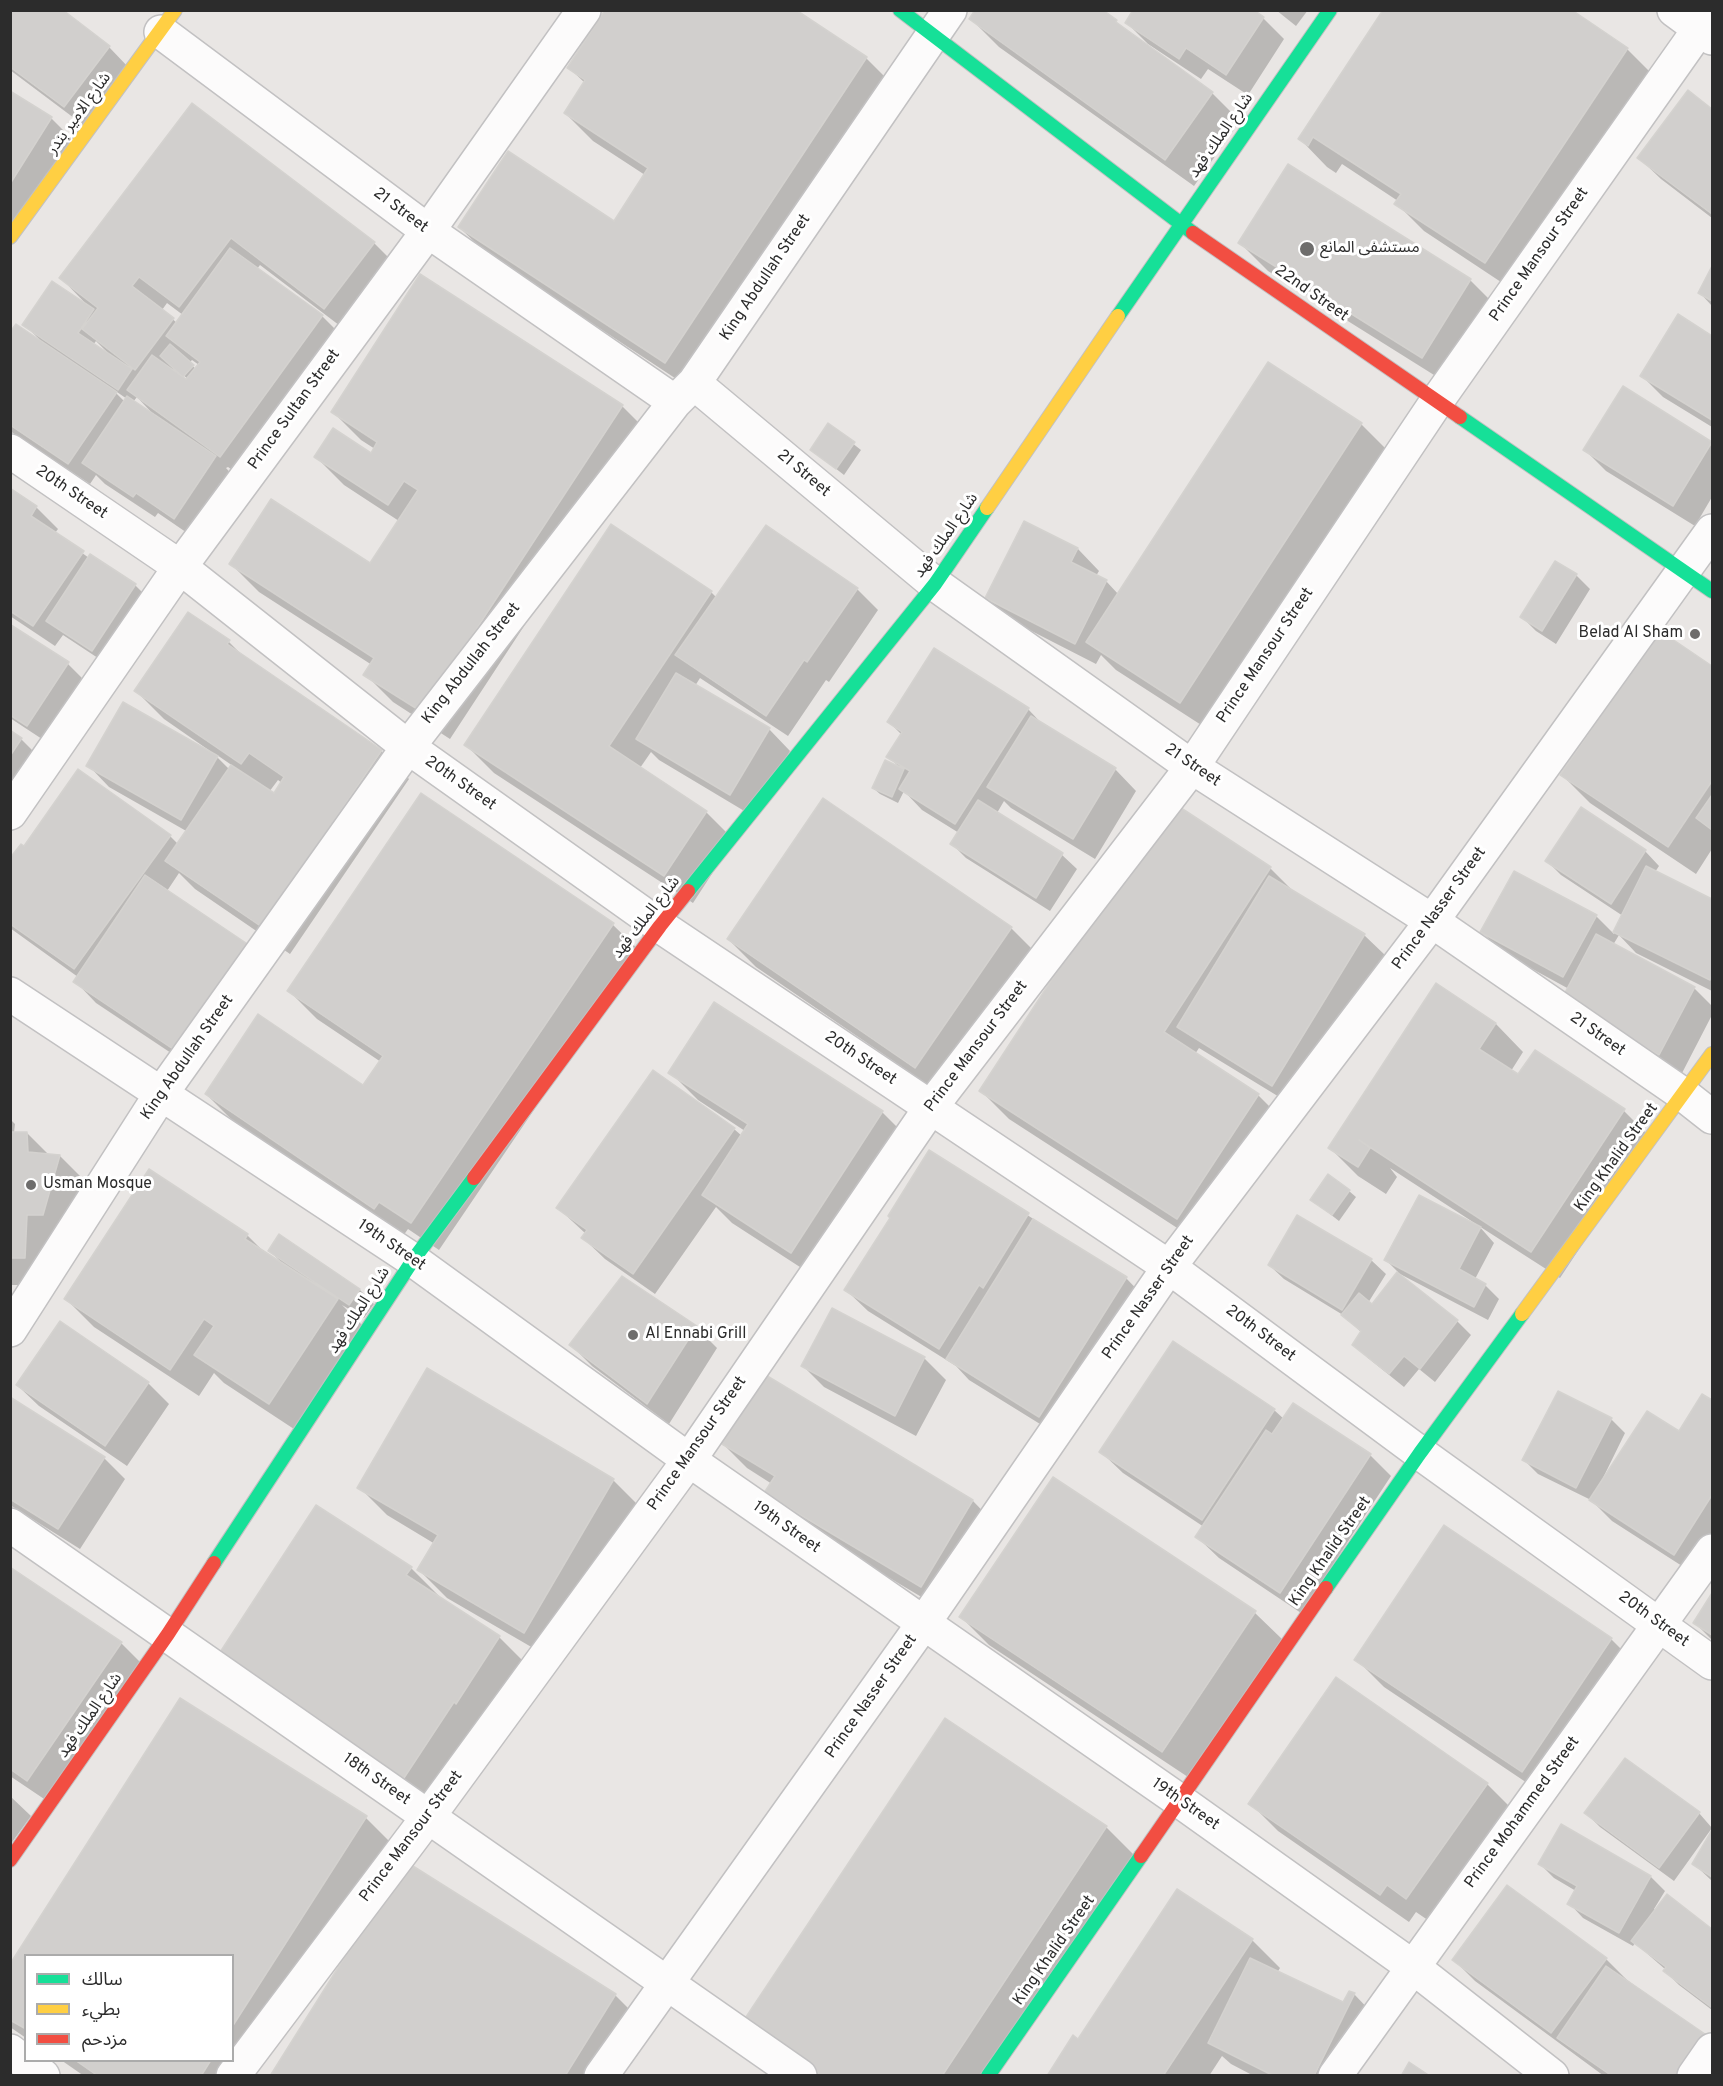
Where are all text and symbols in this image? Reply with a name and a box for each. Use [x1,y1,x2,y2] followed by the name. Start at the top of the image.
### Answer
[44,69,116,159] street label: شارع الامير بندر
[1186,90,1258,182] street label: شارع الملك فهد
[369,184,431,238] street label: 21 Street
[1486,184,1594,326] street label: Prince Mansour Street
[717,211,815,345] street label: King Abdullah Street
[1320,239,1420,259] place label: مستشفى المانع
[1298,240,1316,258] marker: مستشفى المانع
[1270,262,1352,326] street label: 22nd Street
[245,346,345,474] street label: Prince Sultan Street
[772,446,834,502] street label: 21 Street
[31,462,111,524] street label: 20th Street
[911,490,983,582] street label: شارع الملك فهد
[1213,585,1319,727] street label: Prince Mansour Street
[419,600,525,728] street label: King Abdullah Street
[1578,624,1683,644] place label: Belad Al Sham
[1688,627,1702,641] marker: Belad Al Sham
[1160,740,1224,792] street label: 21 Street
[421,752,499,816] street label: 20th Street
[1389,844,1491,974] street label: Prince Nasser Street
[609,873,685,963] street label: شارع الملك فهد
[921,978,1033,1116] street label: Prince Mansour Street
[138,992,238,1124] street label: King Abdullah Street
[1565,1009,1629,1061] street label: 21 Street
[820,1028,900,1090] street label: 20th Street
[1571,1100,1663,1216] street label: King Khalid Street
[43,1175,152,1195] place label: Usman Mosque
[24,1178,38,1192] marker: Usman Mosque
[353,1216,429,1276] street label: 19th Street
[1099,1232,1199,1364] street label: Prince Nasser Street
[325,1264,395,1358] street label: شارع الملك فهد
[1221,1301,1299,1367] street label: 20th Street
[645,1325,746,1345] place label: Al Ennabi Grill
[626,1328,640,1342] marker: Al Ennabi Grill
[644,1373,752,1515] street label: Prince Mansour Street
[1286,1493,1376,1611] street label: King Khalid Street
[749,1498,823,1558] street label: 19th Street
[1614,1588,1692,1652] street label: 20th Street
[822,1631,922,1763] street label: Prince Nasser Street
[55,1670,127,1762] street label: شارع الملك فهد
[1462,1733,1584,1893] street label: Prince Mohammed Street
[339,1750,413,1810] street label: 18th Street
[356,1768,468,1906] street label: Prince Mansour Street
[1148,1775,1222,1835] street label: 19th Street
[1010,1892,1100,2010] street label: King Khalid Street
[24,1954,234,2062] legend
[82,1969,123,1992] text: سالك
[82,1999,120,2022] text: بطيء
[82,2029,127,2052] text: مزدحم

